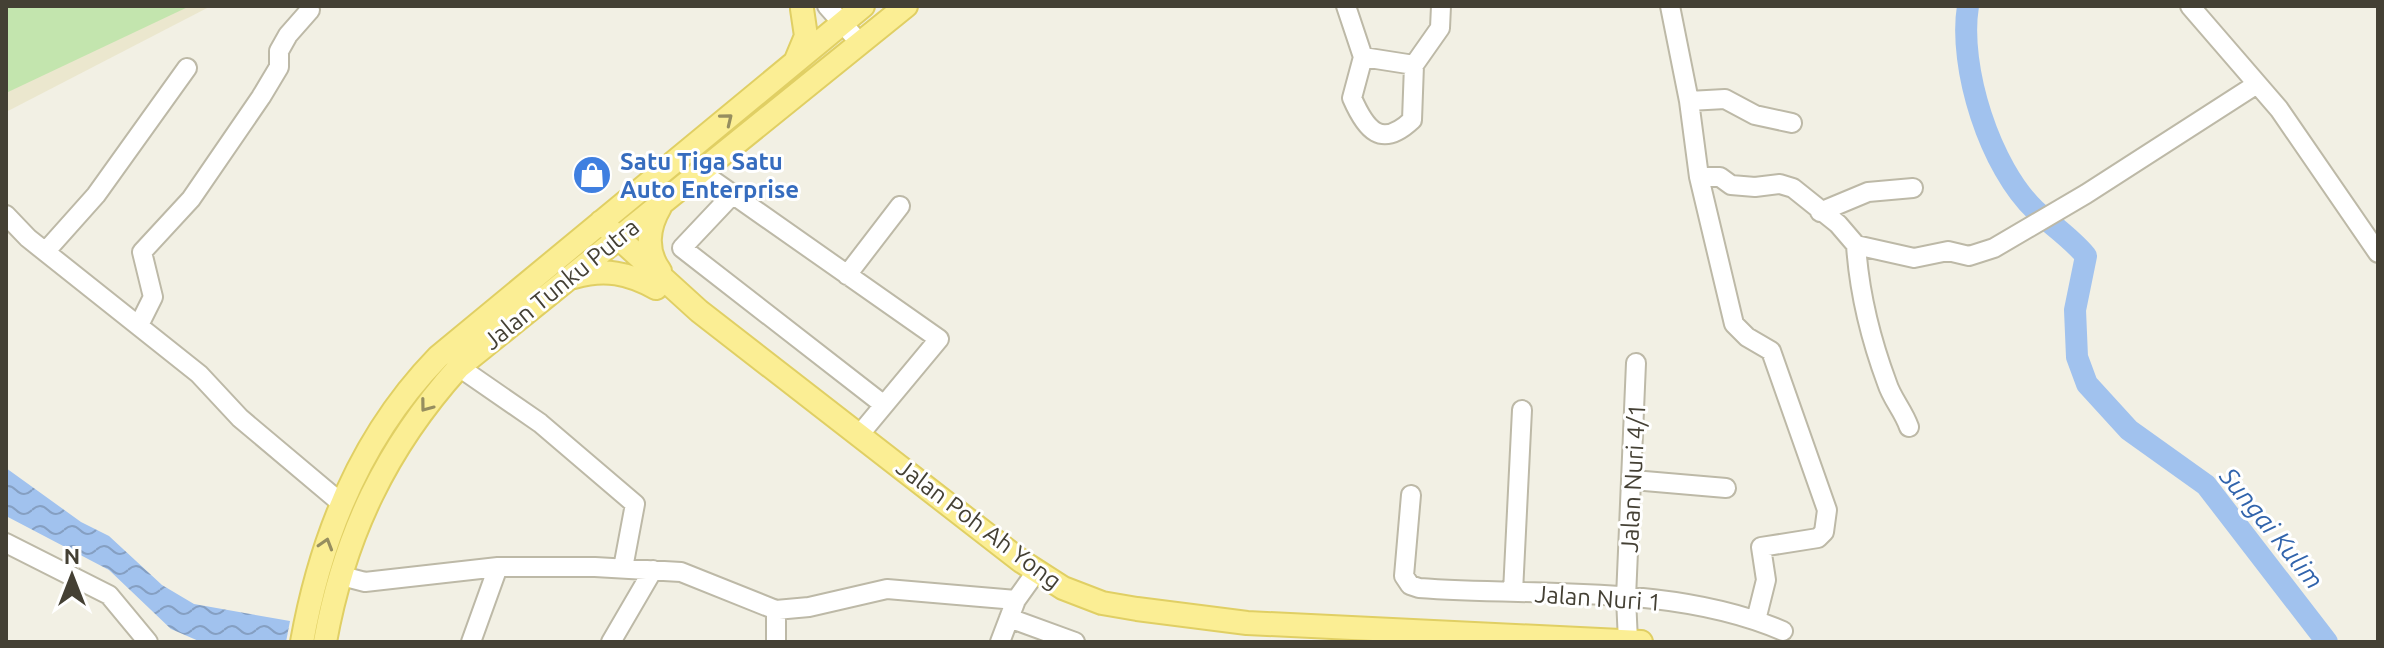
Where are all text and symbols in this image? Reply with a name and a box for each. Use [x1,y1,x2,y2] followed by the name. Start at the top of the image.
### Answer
[717,114,732,129] one-way arrow
[620,148,799,203] place label: Satu Tiga Satu Auto Enterprise
[571,154,613,196] shop icon: Satu Tiga Satu Auto Enterprise
[478,213,644,355] street label: Jalan Tunku Putra
[421,397,435,412] one-way arrow
[1616,403,1650,553] street label: Jalan Nuri 4/1
[892,453,1066,595] street label: Jalan Poh Ah Yong
[2214,461,2330,594] water label: Sungai Kulim
[32,536,112,616] north arrow
[317,538,333,552] one-way arrow
[64,543,80,568] text: N
[1534,580,1662,616] street label: Jalan Nuri 1

